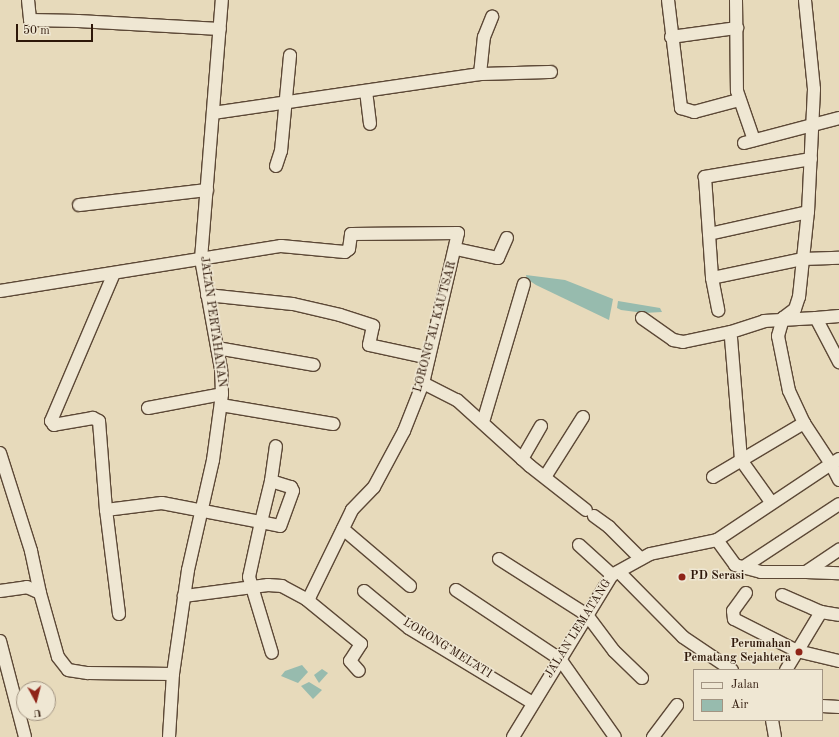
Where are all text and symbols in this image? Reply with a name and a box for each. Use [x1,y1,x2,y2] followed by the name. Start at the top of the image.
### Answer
[18,16,95,42] scale bar
[23,25,50,37] text: 50 m
[196,255,228,389] street label: JALAN PERTAHANAN
[412,260,460,394] street label: LORONG AL KAUTSAR
[690,570,744,584] place label: PD Serasi
[677,572,687,582] marker: PD Serasi
[543,577,615,681] street label: JALAN LEMATANG
[400,616,494,682] street label: LORONG MELATI
[684,638,791,666] place label: Perumahan Pematang Sejahtera
[794,647,804,657] marker: Perumahan Pematang Sejahtera
[693,669,823,721] legend
[731,679,759,691] text: Jalan
[16,681,56,721] north arrow
[731,699,748,711] text: Air
[32,706,42,718] text: U

